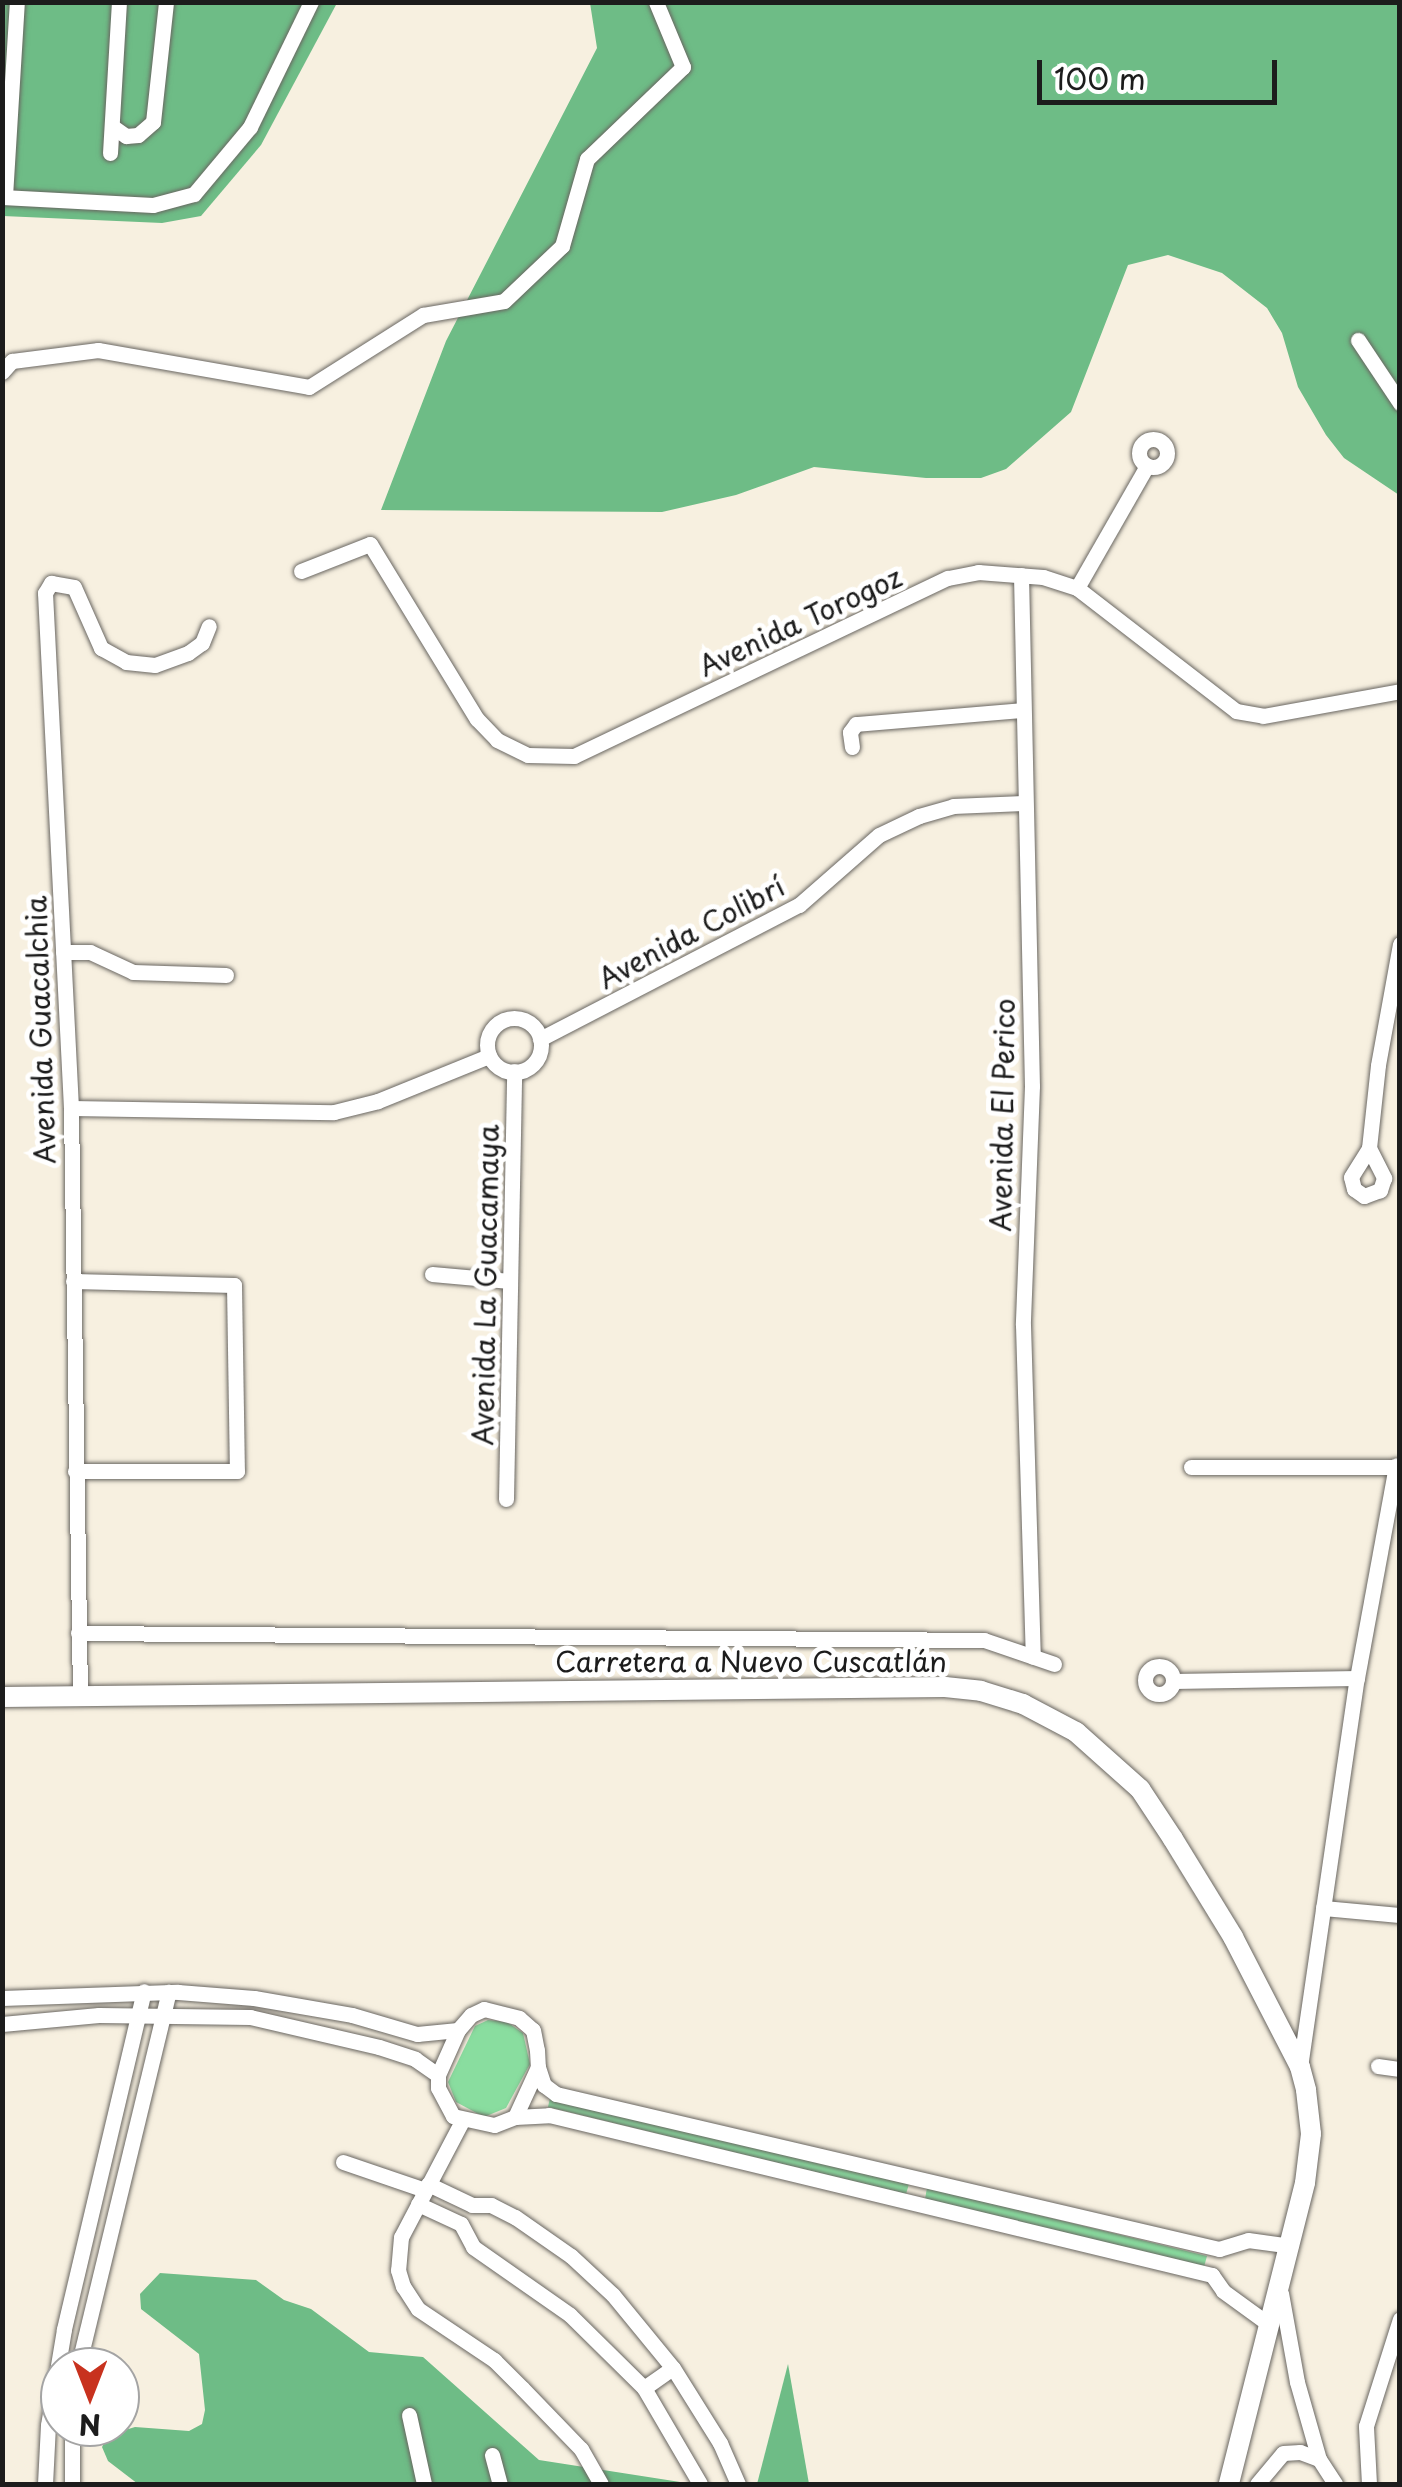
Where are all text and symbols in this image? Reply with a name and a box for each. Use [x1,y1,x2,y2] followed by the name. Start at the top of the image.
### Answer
[1042,40,1282,102] scale bar
[1054,55,1146,100] text: 100 m
[693,559,907,683] street label: Avenida Torogoz
[593,869,789,995] street label: Avenida Colibrí
[19,895,61,1165] street label: Avenida Guacalchia
[983,998,1021,1232] street label: Avenida El Perico
[465,1123,505,1447] street label: Avenida La Guacamaya
[554,1644,948,1678] street label: Carretera a Nuevo Cuscatlán
[40,2347,140,2447] north arrow
[79,2404,101,2447] text: N

